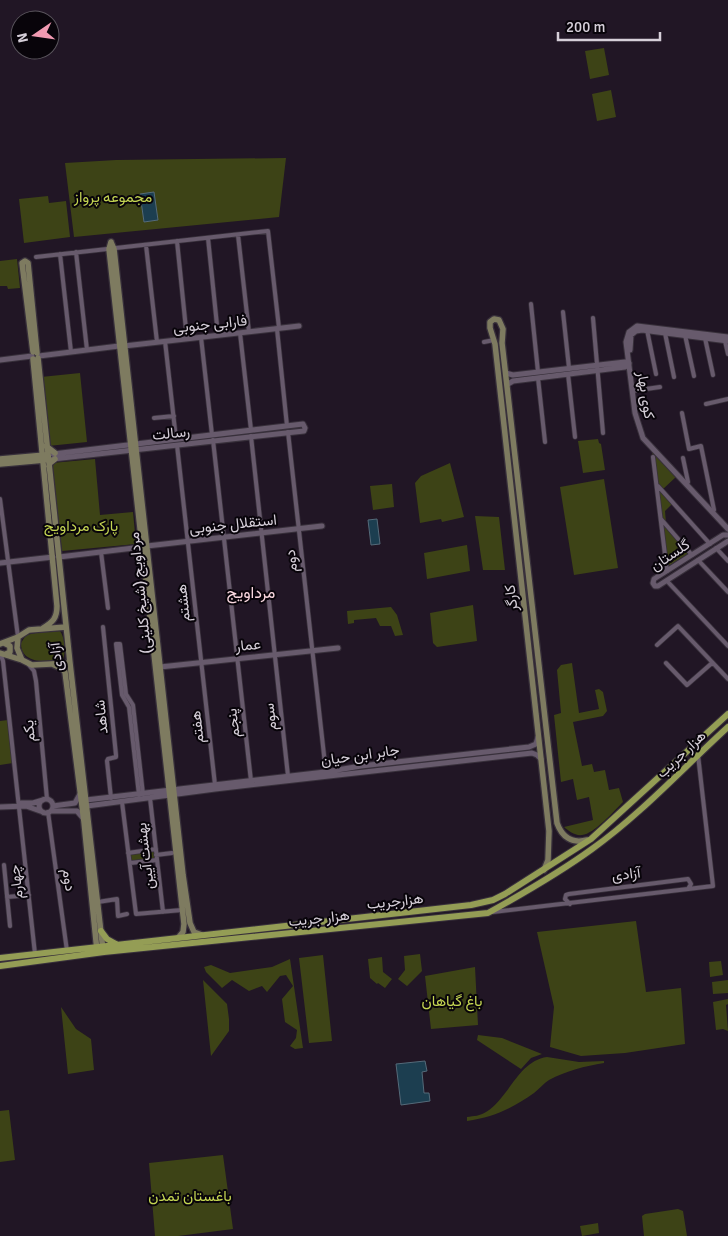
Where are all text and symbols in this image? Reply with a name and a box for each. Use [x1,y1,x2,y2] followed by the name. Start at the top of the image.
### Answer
[10,10,60,60] north arrow
[558,10,660,42] scale bar
[566,18,606,36] text: 200 m
[13,31,32,44] text: N
[73,188,152,207] park label: مجموعه پرواز
[172,311,248,338] street label: فارابی جنوبی
[632,369,659,421] street label: کوی بهار
[151,422,191,444] street label: رسالت
[188,510,278,539] street label: استقلال جنوبی
[44,517,118,537] park label: پارک مرداویج
[125,531,157,655] street label: مرداویج (شیخ کلینی)
[647,535,694,575] street label: گلستان
[281,549,302,573] street label: دوم
[172,583,195,623] street label: هشتم
[227,583,275,604] district label: مرداویج
[500,583,522,613] street label: کارگر
[233,635,262,655] street label: عمار
[45,640,68,672] street label: آزادی
[90,699,112,735] street label: شاهد
[260,702,281,732] street label: سوم
[222,707,245,739] street label: پنجم
[186,710,209,744] street label: هفتم
[19,719,40,743] street label: یکم
[652,726,710,782] street label: هزار جریب
[320,741,401,770] street label: جابر ابن حیان
[132,821,159,890] street label: بهشت آیین
[611,863,643,886] street label: آزادی
[5,864,28,900] street label: چهارم
[58,867,79,893] street label: دوم
[366,889,424,913] street label: هزارجریب
[287,906,351,930] street label: هزار جریب
[422,992,482,1012] park label: باغ گیاهان
[148,1187,232,1205] park label: باغستان تمدن

